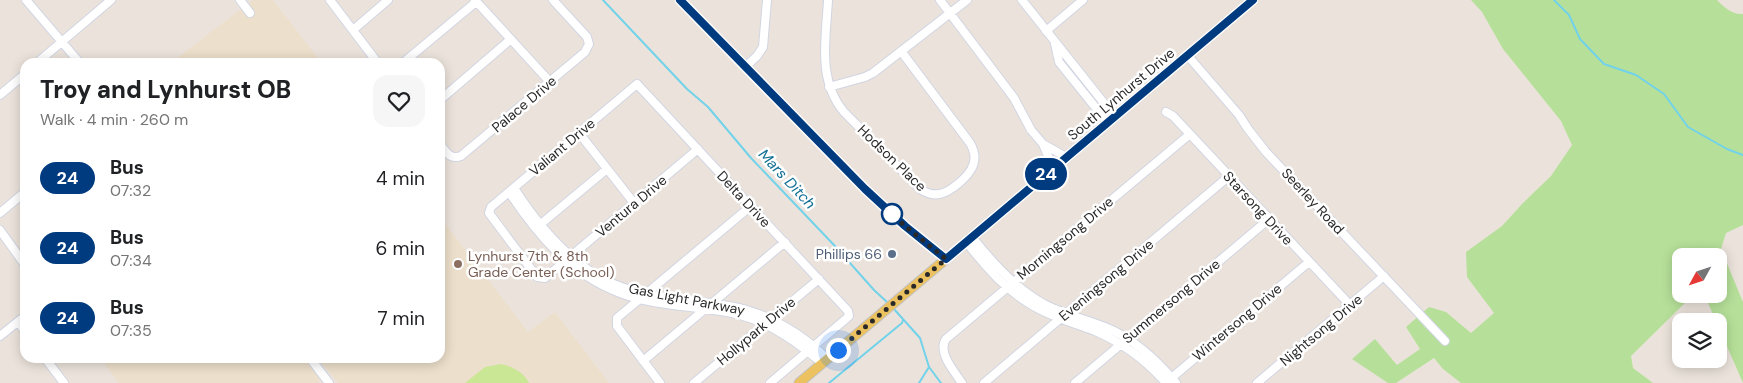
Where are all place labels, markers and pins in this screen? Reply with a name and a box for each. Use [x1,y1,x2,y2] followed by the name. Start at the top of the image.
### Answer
[881,203,903,225] unlabelled marker
[816,245,882,263] place label: Phillips 66
[468,247,614,281] place label: Lynhurst 7th & 8th Grade Center (School)
[886,248,898,260] marker: Phillips 66
[452,258,464,270] marker: Lynhurst 7th & 8th Grade Center (School)

